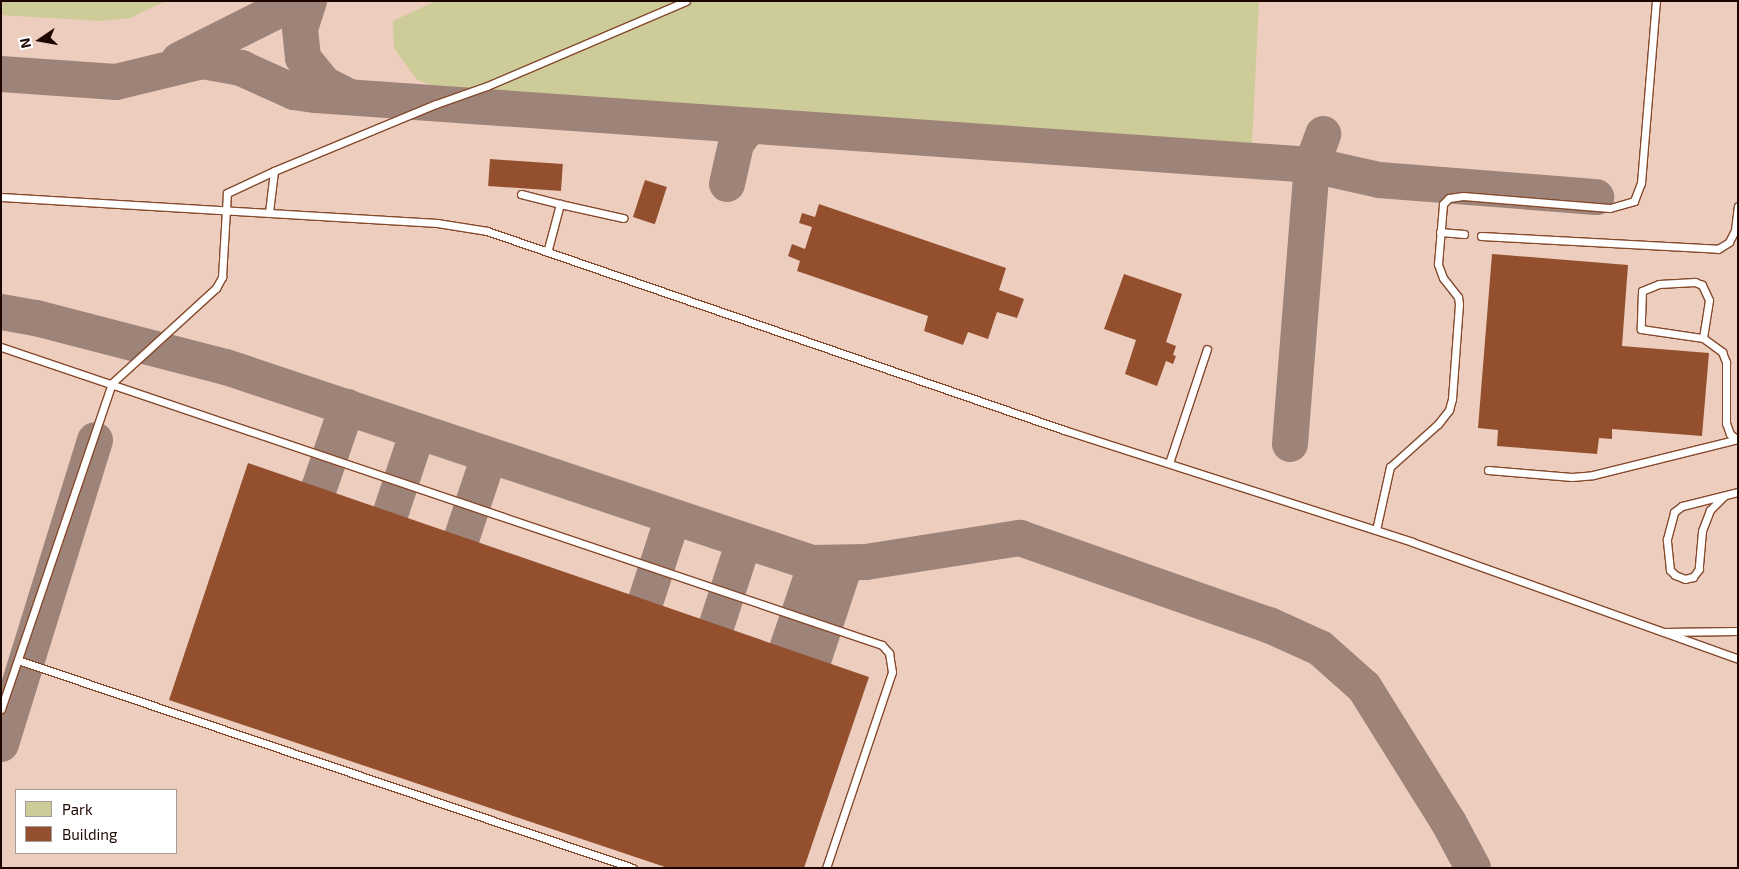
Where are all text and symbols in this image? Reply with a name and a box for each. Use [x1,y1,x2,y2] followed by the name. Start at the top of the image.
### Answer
[15,15,65,65] north arrow
[15,37,34,50] text: N
[15,789,178,854] legend
[62,800,93,818] text: Park
[62,825,117,843] text: Building

